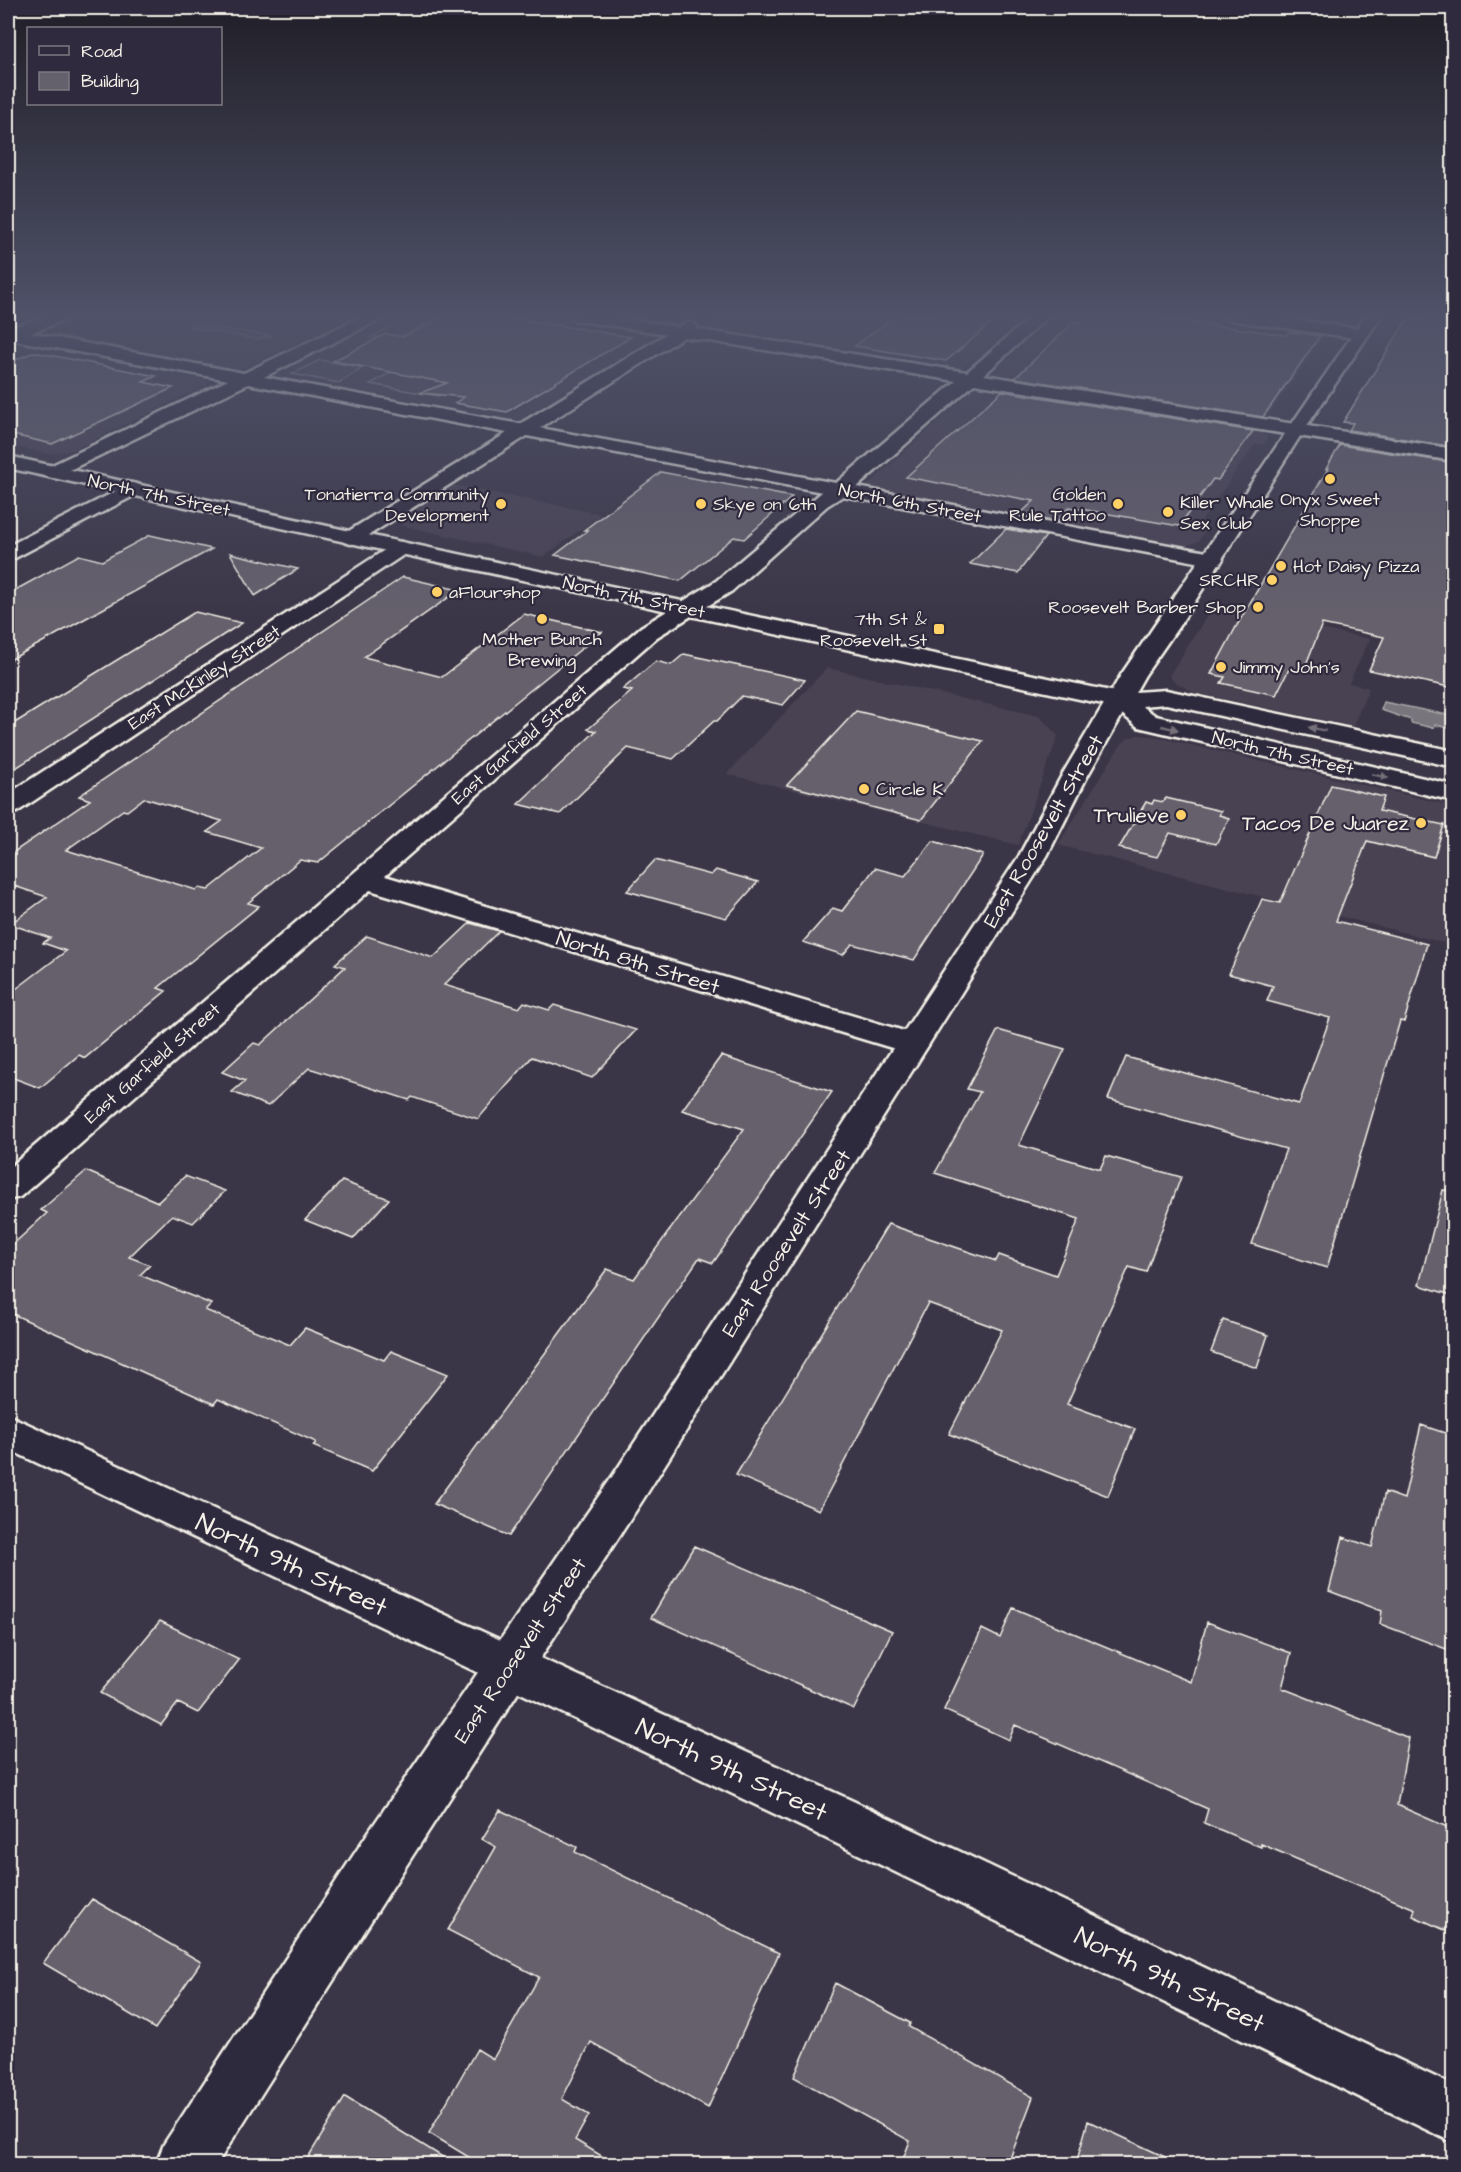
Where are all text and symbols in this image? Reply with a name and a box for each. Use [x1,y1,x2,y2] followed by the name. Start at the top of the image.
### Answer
[27,27,222,105] legend
[81,39,122,64] text: Road
[81,69,139,95] text: Building
[86,468,233,523] street label: North 7th Street
[1323,472,1337,486] marker: Onyx Sweet Shoppe
[836,477,984,530] street label: North 6th Street
[305,482,490,528] place label: Tonatierra Community Development
[1009,482,1106,528] place label: Golden Rule Tattoo
[1280,487,1380,533] place label: Onyx Sweet Shoppe
[1180,490,1274,536] place label: Killer Whale Sex Club
[713,492,816,518] place label: Skye on 6th
[494,497,508,511] marker: Tonatierra Community Development
[694,497,708,511] marker: Skye on 6th
[1111,497,1125,511] marker: Golden Rule Tattoo
[1161,505,1175,519] marker: Killer Whale Sex Club
[1293,554,1419,580] place label: Hot Daisy Pizza
[1274,559,1288,573] marker: Hot Daisy Pizza
[1199,568,1260,593] place label: SRCHR
[561,570,708,625] street label: North 7th Street
[1265,573,1279,587] marker: SRCHR
[449,580,541,605] place label: aFlourshop
[430,585,444,599] marker: aFlourshop
[1048,595,1246,620] place label: Roosevelt Barber Shop
[1251,600,1265,614] marker: Roosevelt Barber Shop
[820,607,928,653] place label: 7th St & Roosevelt St
[535,612,549,626] marker: Mother Bunch Brewing
[123,618,287,737] street label: East McKinley Street
[932,622,946,636] marker: 7th St & Roosevelt St
[482,627,602,674] place label: Mother Bunch Brewing
[1233,655,1340,681] place label: Jimmy John's
[1214,660,1228,674] marker: Jimmy John's
[446,678,593,811] street label: East Garfield Street
[1160,723,1179,733] one-way arrow
[1307,724,1326,733] one-way arrow
[1210,725,1357,782] street label: North 7th Street
[976,729,1111,933] street label: East Roosevelt Street
[1371,771,1389,781] one-way arrow
[876,777,944,802] place label: Circle K
[857,782,871,796] marker: Circle K
[1094,801,1169,830] place label: Trulieve
[1174,808,1188,822] marker: Trulieve
[1242,809,1410,838] place label: Tacos De Juarez
[1414,816,1428,830] marker: Tacos De Juarez
[553,924,724,1001] street label: North 8th Street
[79,997,226,1130] street label: East Garfield Street
[715,1143,858,1343] street label: East Roosevelt Street
[190,1505,394,1625] street label: North 9th Street
[447,1551,594,1749] street label: East Roosevelt Street
[630,1710,834,1830] street label: North 9th Street
[1068,1918,1271,2042] street label: North 9th Street

